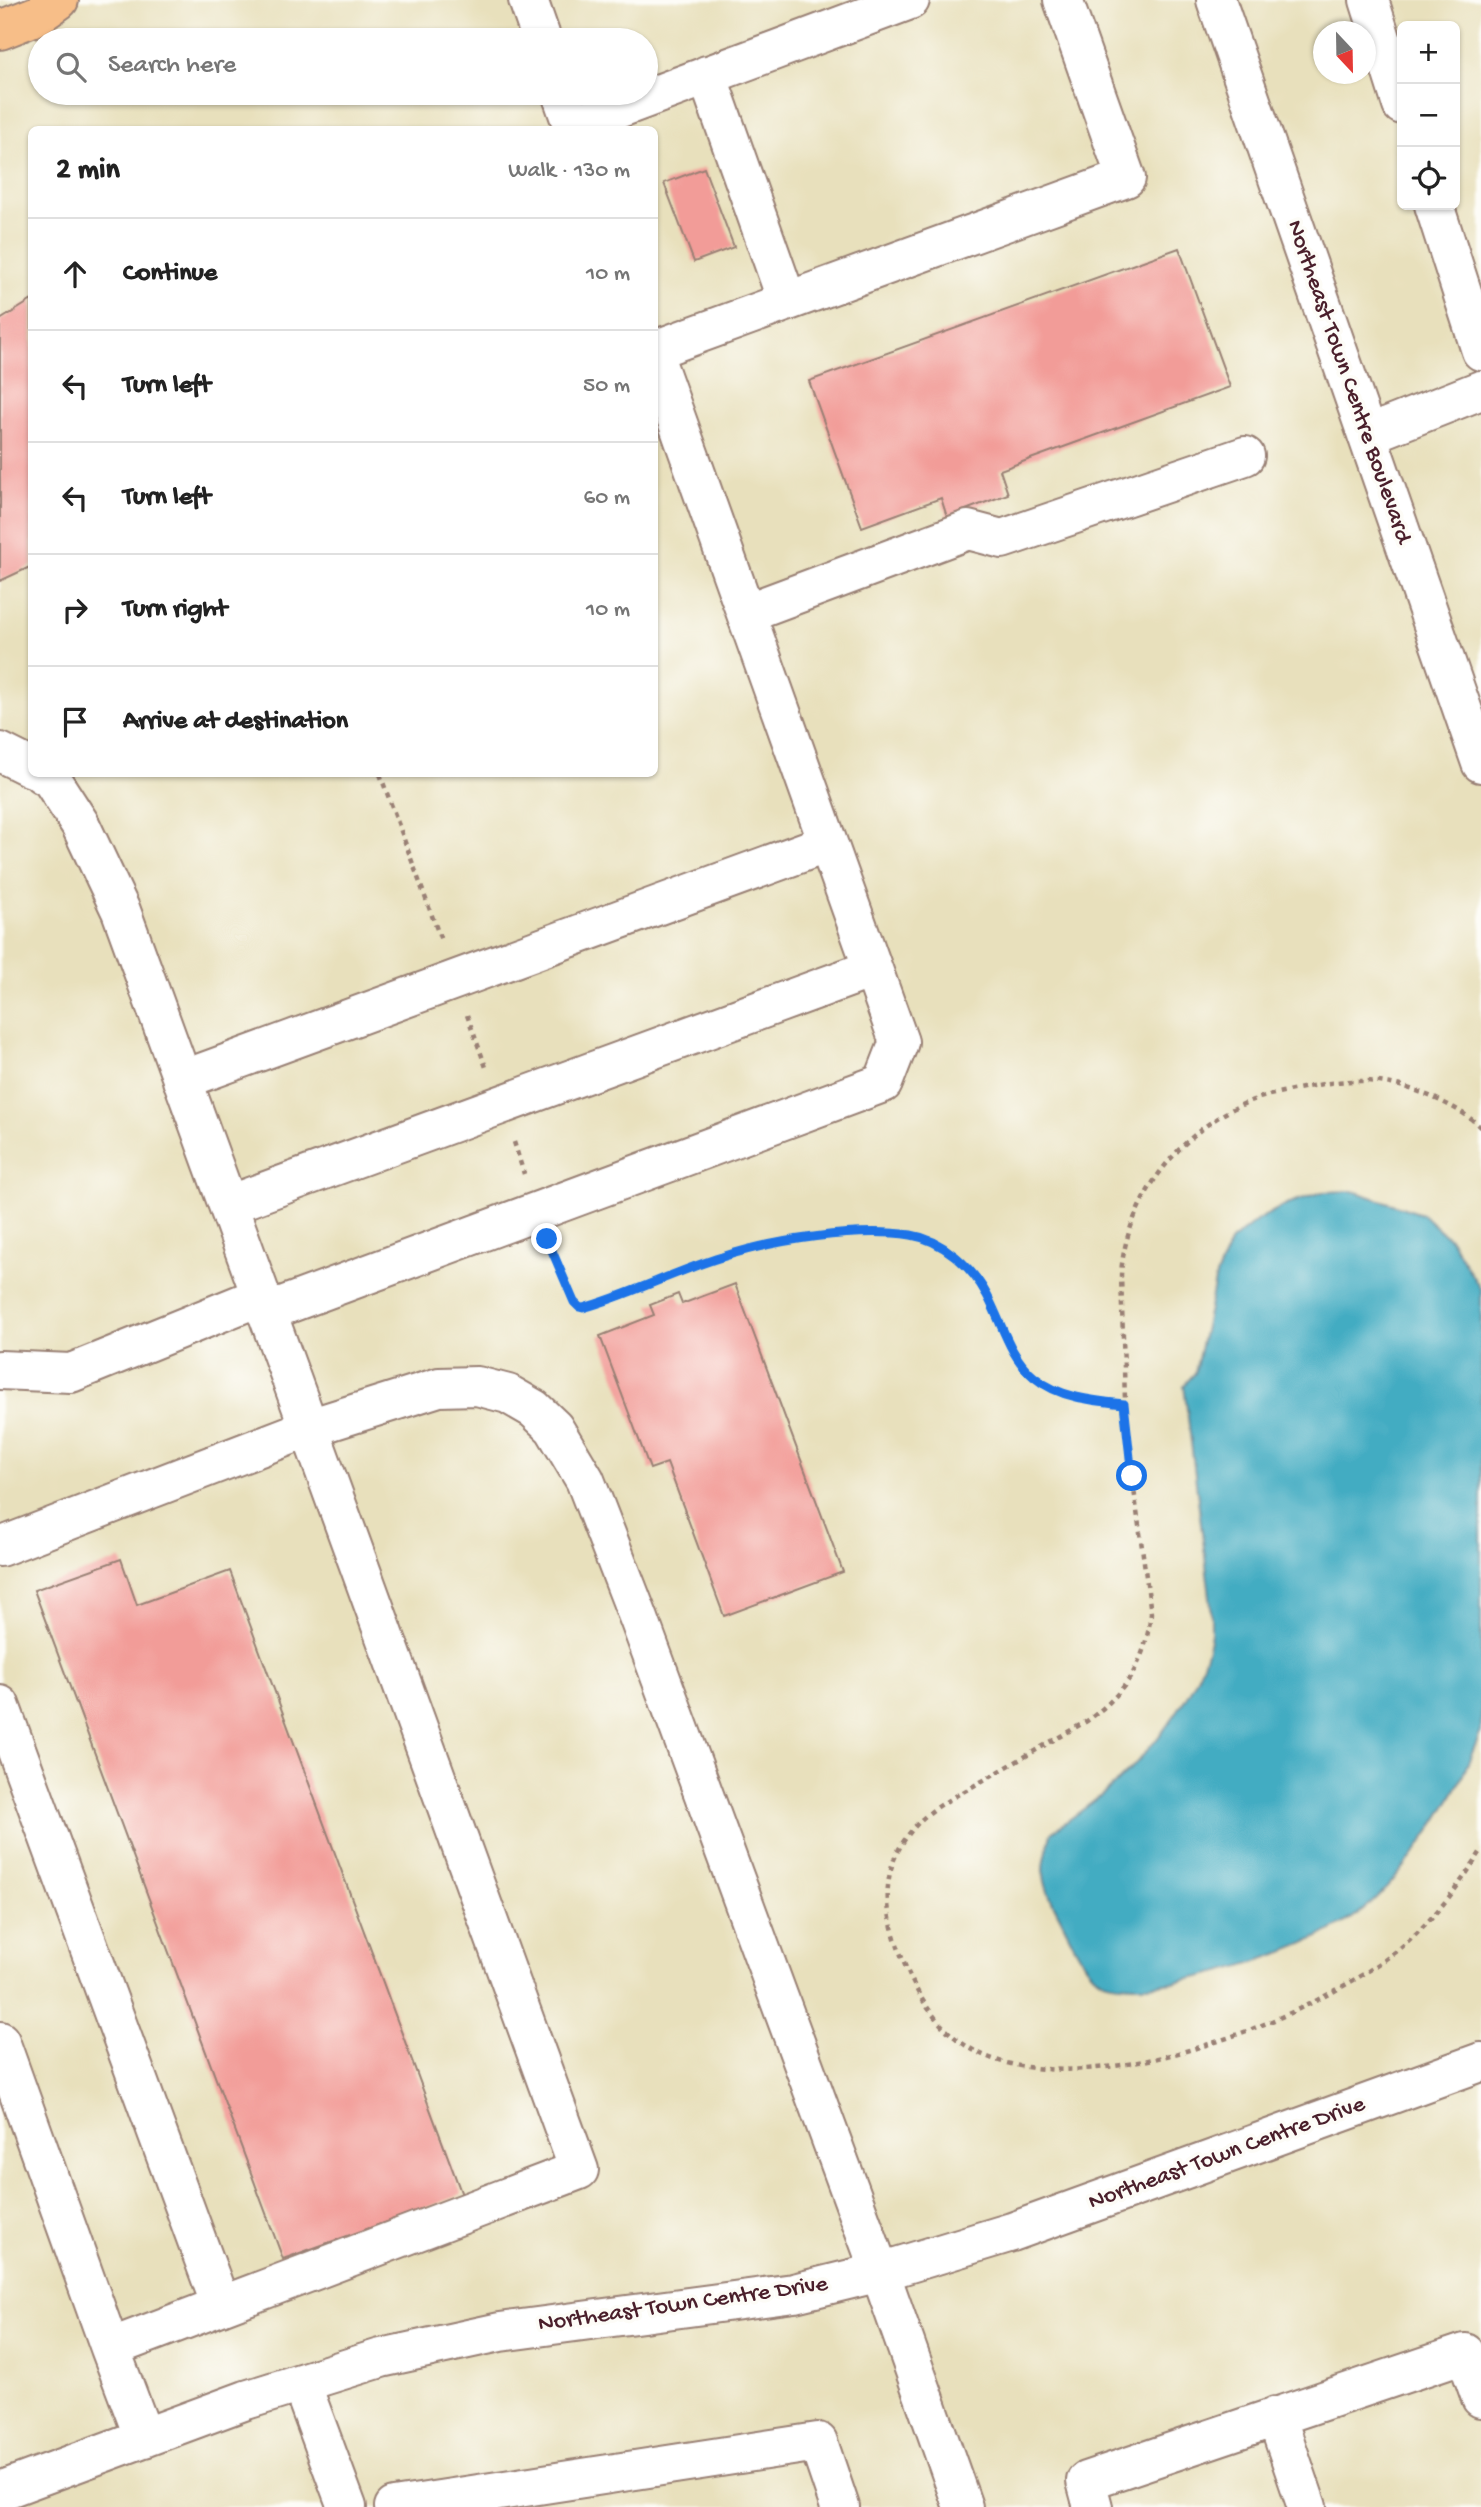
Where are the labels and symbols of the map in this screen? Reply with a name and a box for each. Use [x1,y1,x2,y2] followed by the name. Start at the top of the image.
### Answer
[1313,21,1376,84] north arrow
[1279,217,1418,549] street label: Northeast Town Centre Boulevard
[531,1223,562,1254] route end
[1116,1460,1147,1491] route start
[1085,2090,1370,2218] street label: Northeast Town Centre Drive
[536,2270,830,2340] street label: Northeast Town Centre Drive

